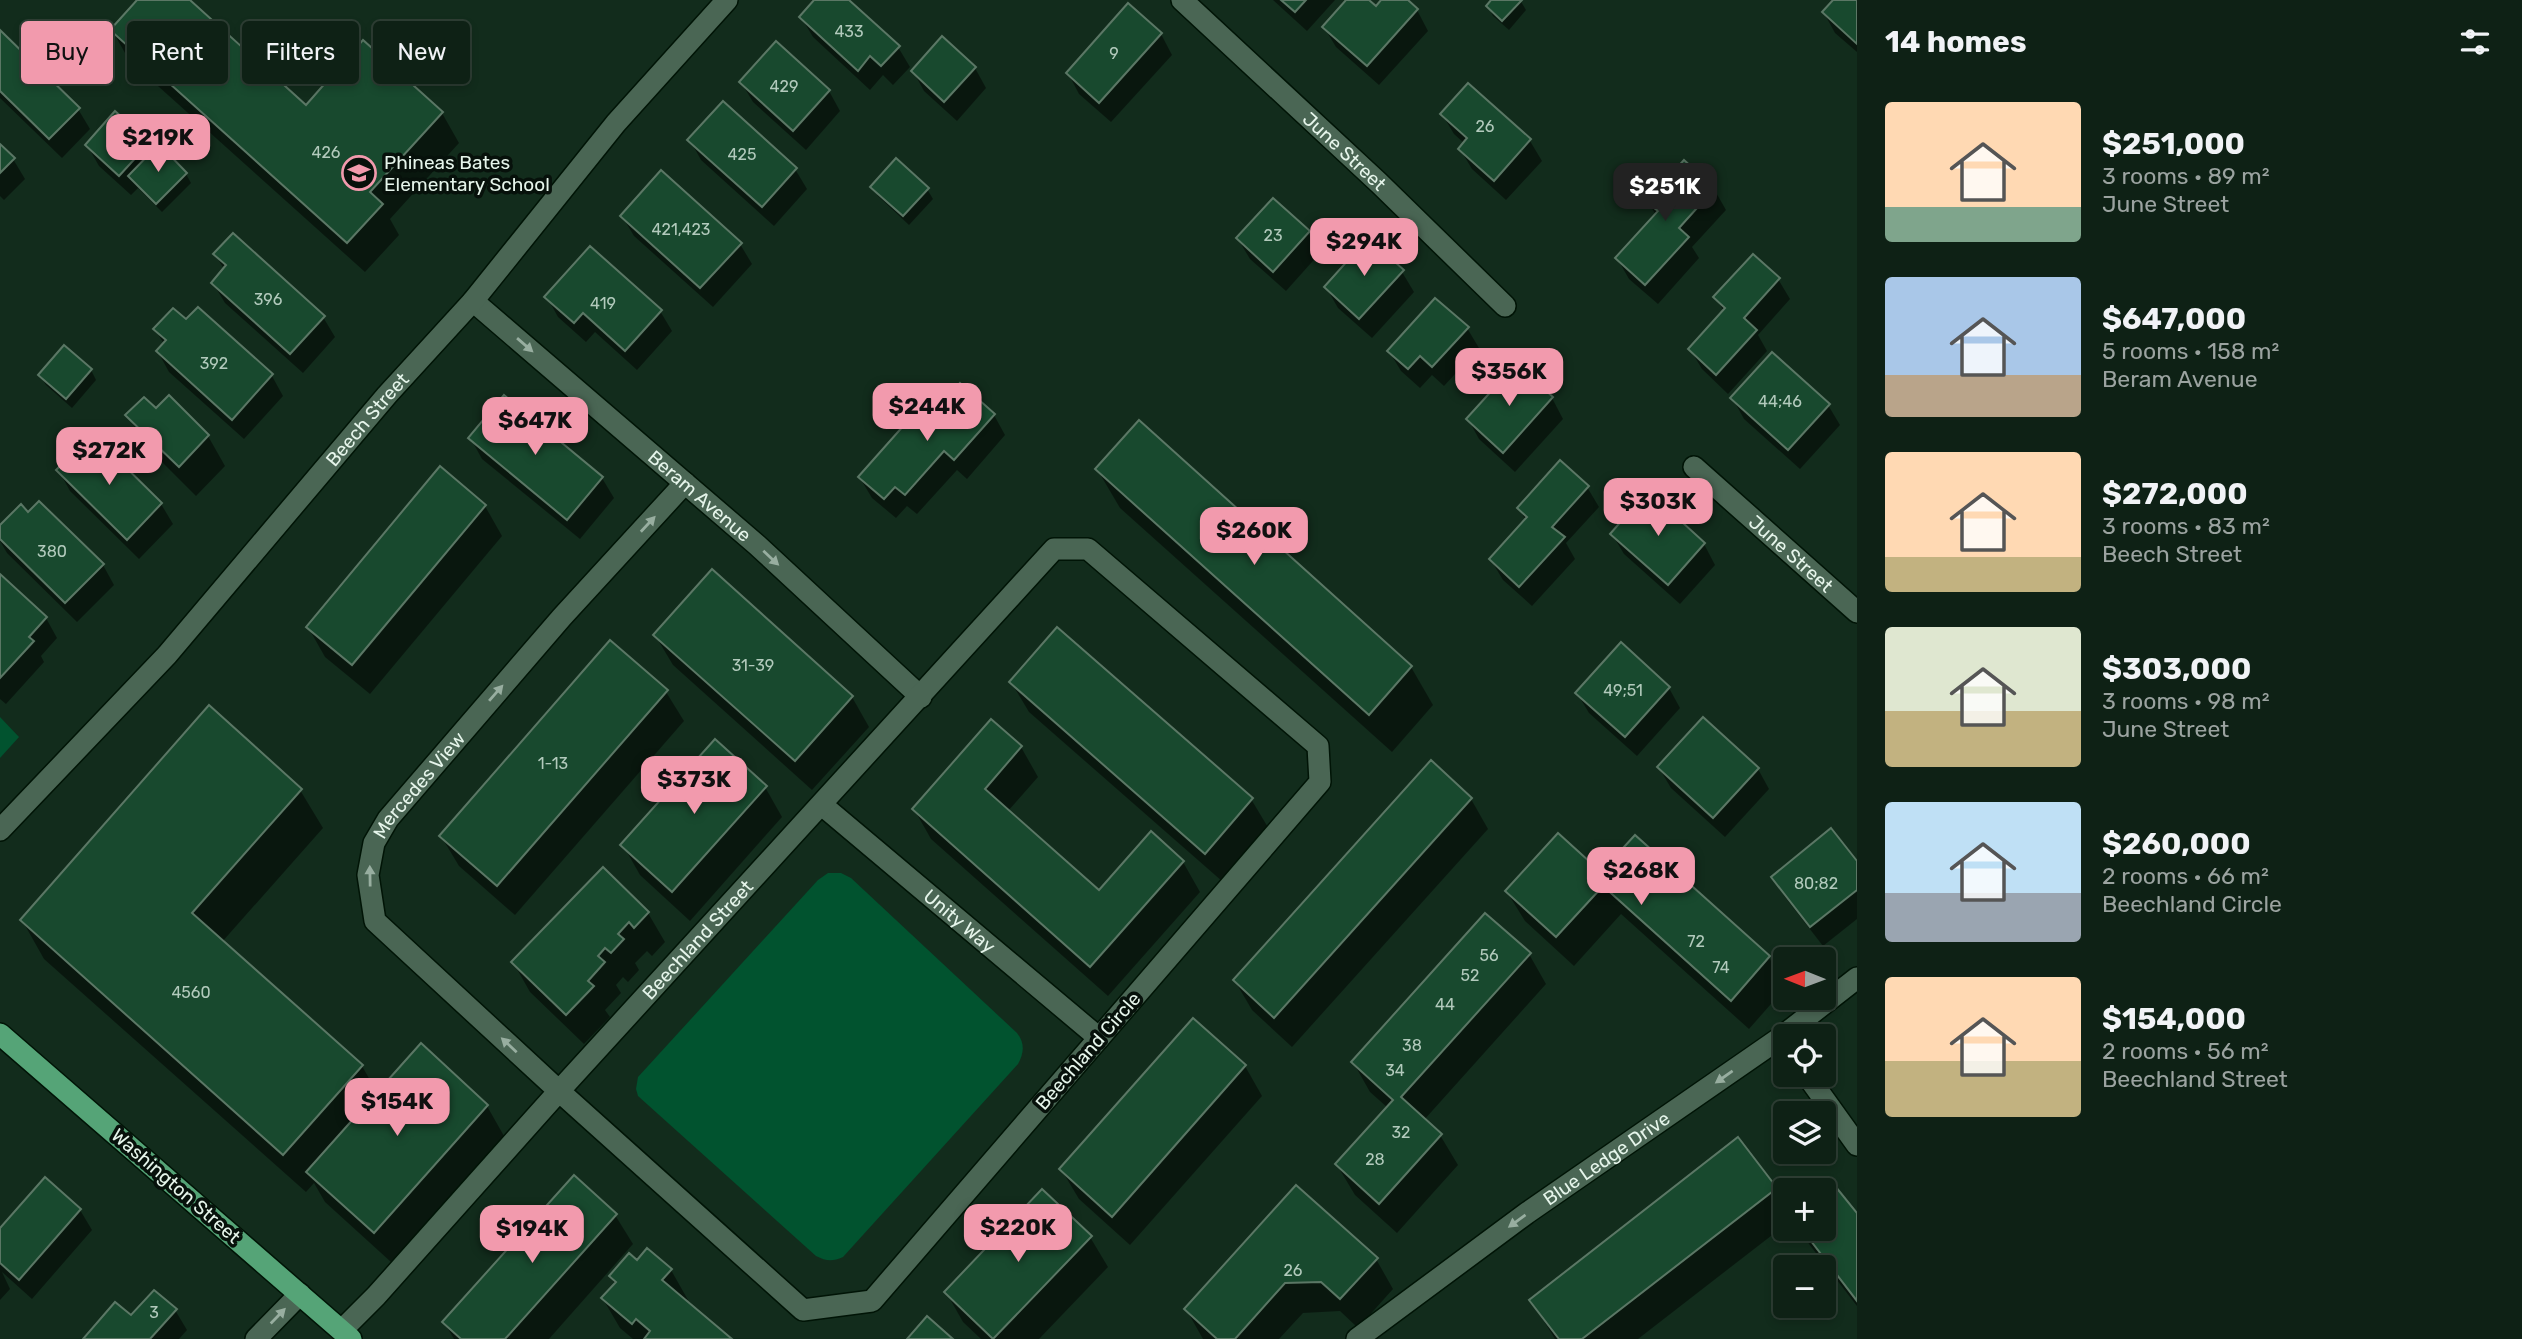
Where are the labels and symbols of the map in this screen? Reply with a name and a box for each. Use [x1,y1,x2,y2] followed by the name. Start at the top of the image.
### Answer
[834,22,864,41] house number: 433
[1109,44,1119,63] house number: 9
[770,77,798,96] house number: 429
[1298,107,1392,196] street label: June Street
[109,114,207,174] pin: $219K
[1475,117,1495,136] house number: 26
[312,143,341,162] house number: 426
[728,145,756,164] house number: 425
[384,151,550,196] place label: Phineas Bates Elementary School
[340,154,378,192] school or university icon: Phineas Bates Elementary School
[1616,164,1714,223] pin: $251K
[1315,218,1413,278] pin: $294K
[652,220,710,239] house number: 421,423
[1263,226,1283,245] house number: 23
[254,290,283,309] house number: 396
[590,294,616,313] house number: 419
[516,337,534,353] one-way arrow
[1460,348,1558,408] pin: $356K
[200,354,228,373] house number: 392
[321,367,414,471] street label: Beech Street
[878,384,976,443] pin: $244K
[1758,392,1802,411] house number: 44;46
[486,398,584,457] pin: $647K
[60,428,158,487] pin: $272K
[644,445,756,546] street label: Beram Avenue
[1609,478,1707,538] pin: $303K
[1205,508,1303,567] pin: $260K
[1744,510,1839,597] street label: June Street
[640,515,656,533] one-way arrow
[37,542,67,561] house number: 380
[762,550,780,566] one-way arrow
[732,656,774,675] house number: 31-39
[1603,681,1643,700] house number: 49;51
[488,685,503,702] one-way arrow
[368,727,470,842] street label: Mercedes View
[538,754,568,773] house number: 1-13
[645,756,743,816] pin: $373K
[1592,848,1690,907] pin: $268K
[364,865,376,887] one-way arrow
[1794,874,1838,893] house number: 80;82
[637,875,758,1004] street label: Beechland Street
[919,884,1000,958] street label: Unity Way
[1687,932,1705,951] house number: 72
[1479,946,1499,965] house number: 56
[1773,947,1836,1010] north arrow
[1712,958,1730,977] house number: 74
[1461,966,1479,985] house number: 52
[171,983,211,1002] house number: 4560
[1031,987,1145,1115] street label: Beechland Circle
[1435,995,1455,1014] house number: 44
[1402,1036,1422,1055] house number: 38
[500,1037,518,1053] one-way arrow
[1385,1061,1405,1080] house number: 34
[1715,1070,1733,1084] one-way arrow
[348,1078,446,1138] pin: $154K
[1538,1106,1674,1210] street label: Blue Ledge Drive
[1391,1123,1411,1142] house number: 32
[107,1124,246,1249] street label: Washington Street
[1365,1150,1385,1169] house number: 28
[969,1204,1067,1264] pin: $220K
[483,1206,581,1265] pin: $194K
[1508,1213,1526,1227] one-way arrow
[1283,1261,1303,1280] house number: 26
[149,1303,159,1322] house number: 3
[270,1308,287,1325] one-way arrow

